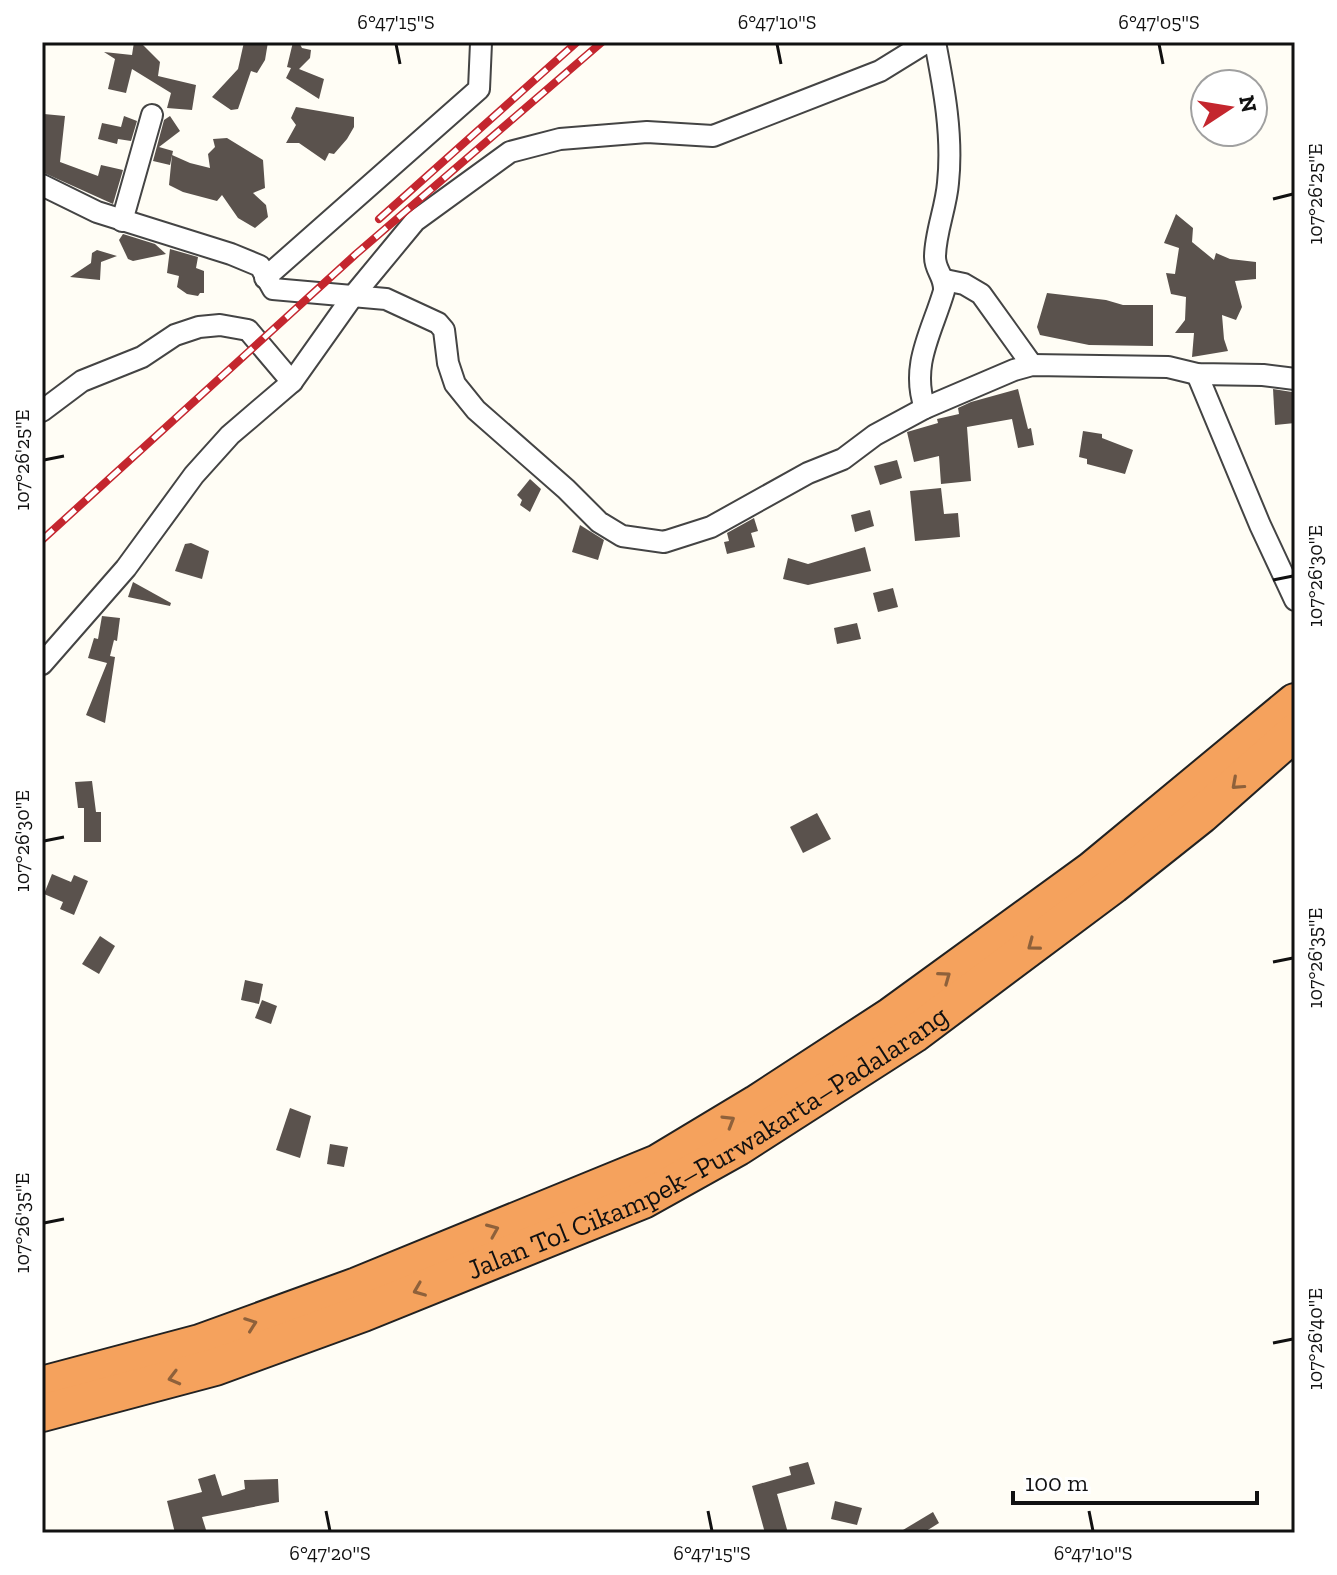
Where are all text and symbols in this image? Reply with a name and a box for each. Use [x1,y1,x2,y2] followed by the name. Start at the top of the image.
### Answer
[357,10,435,34] text: 6°47'15"S
[738,10,816,34] text: 6°47'10"S
[1118,10,1200,34] text: 6°47'05"S
[1189,68,1269,148] north arrow
[1233,93,1263,115] text: N
[1303,143,1327,245] text: 107°26'25"E
[10,409,34,511] text: 107°26'25"E
[1303,525,1327,627] text: 107°26'30"E
[1231,774,1246,788] one-way arrow
[10,790,34,892] text: 107°26'30"E
[1303,908,1327,1008] text: 107°26'35"E
[1027,936,1042,950] one-way arrow
[936,972,951,987] one-way arrow
[462,999,954,1286] street label: Jalan Tol Cikampek–Purwakarta–Padalarang
[720,1115,735,1131] one-way arrow
[10,1173,34,1273] text: 107°26'35"E
[485,1223,499,1239] one-way arrow
[413,1280,427,1297] one-way arrow
[1303,1288,1327,1390] text: 107°26'40"E
[243,1317,257,1334] one-way arrow
[168,1368,182,1385] one-way arrow
[1013,1455,1257,1505] scale bar
[1025,1468,1088,1497] text: 100 m
[289,1541,371,1565] text: 6°47'20"S
[673,1541,751,1565] text: 6°47'15"S
[1054,1541,1132,1565] text: 6°47'10"S

